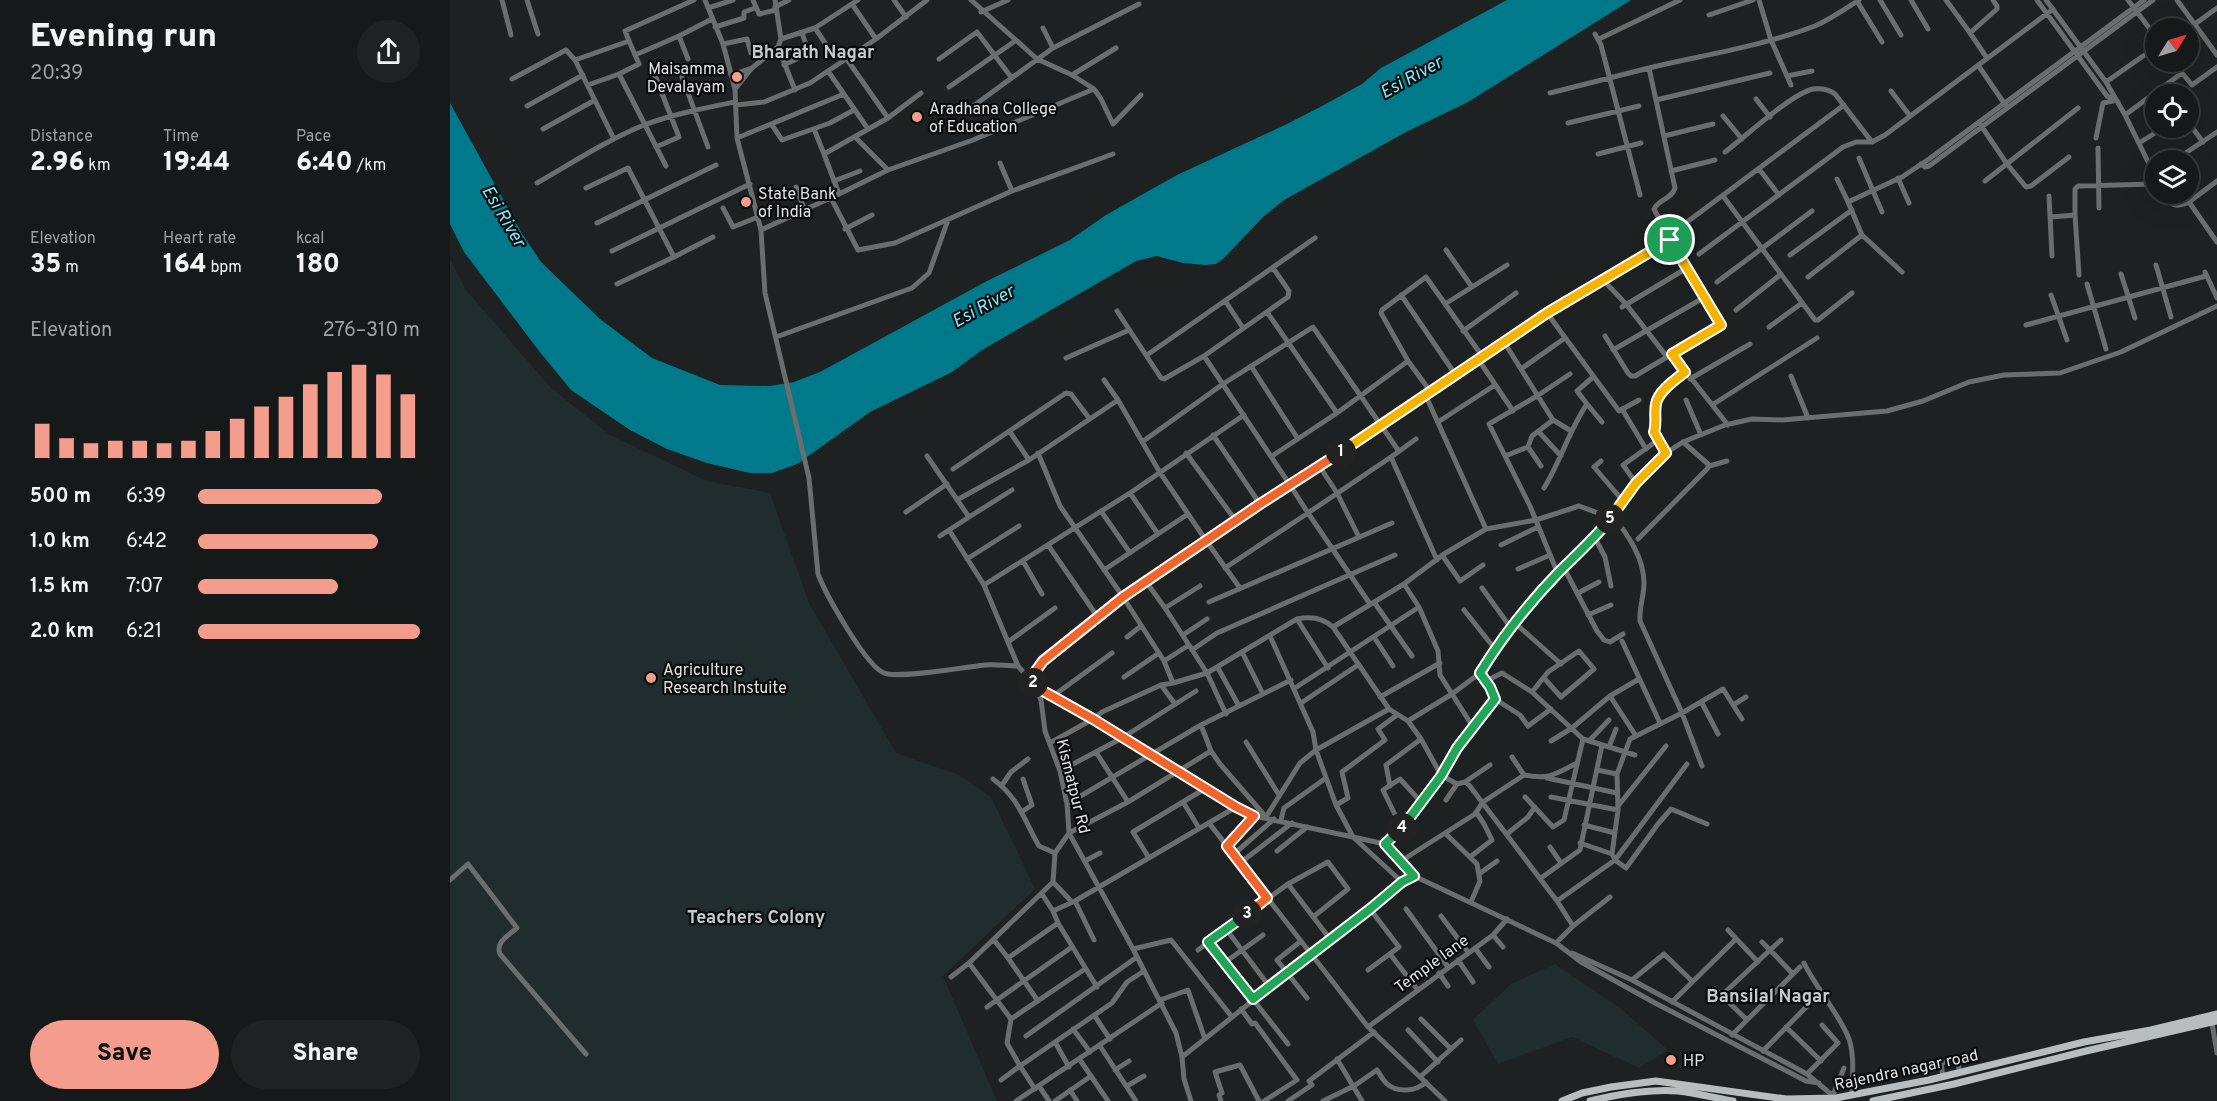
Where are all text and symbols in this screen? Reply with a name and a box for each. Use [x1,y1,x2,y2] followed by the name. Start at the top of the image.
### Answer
[30,17,217,59] text: Evening run
[2145,18,2199,72] north arrow
[2145,18,2199,204] map controls
[357,20,420,83] button: share
[751,42,875,65] district label: Bharath Nagar
[1377,51,1449,105] water label: Esi River
[647,60,725,98] place label: Maisamma Devalayam
[30,61,83,87] text: 20:39
[730,70,744,84] marker: Maisamma Devalayam
[2145,84,2199,138] button: locate
[929,100,1057,138] place label: Aradhana College of Education
[910,110,924,124] marker: Aradhana College of Education
[30,127,93,147] text: Distance
[163,127,199,147] text: Time
[296,127,331,147] text: Pace
[30,147,85,180] text: 2.96
[163,147,230,180] text: 19:44
[296,147,353,180] text: 6:40
[2145,150,2199,204] button: layers
[85,156,111,176] text: km
[353,156,386,176] text: /km
[475,182,531,254] water label: Esi River
[758,185,837,223] place label: State Bank of India
[739,195,753,209] marker: State Bank of India
[1644,214,1695,265] pin
[1653,223,1686,256] icon: arrive
[30,229,96,249] text: Elevation
[163,229,236,249] text: Heart rate
[296,229,324,249] text: kcal
[30,249,61,282] text: 35
[163,249,207,282] text: 164
[296,249,340,282] text: 180
[61,258,79,278] text: m
[207,258,242,278] text: bpm
[949,280,1021,334] water label: Esi River
[30,318,112,344] text: Elevation
[322,318,420,344] text: 276–310 m
[1326,437,1356,467] pin: 1
[1338,442,1344,462] text: 1
[30,484,91,510] text: 500 m
[126,484,166,510] text: 6:39
[1595,504,1625,534] pin: 5
[1605,509,1615,529] text: 5
[30,529,90,555] text: 1.0 km
[126,529,167,555] text: 6:42
[30,574,89,600] text: 1.5 km
[126,574,163,600] text: 7:07
[30,619,94,645] text: 2.0 km
[126,619,162,645] text: 6:21
[663,661,787,699] place label: Agriculture Research Instuite
[1018,668,1048,698] pin: 2
[644,671,658,685] marker: Agriculture Research Instuite
[1028,673,1038,693] text: 2
[1051,737,1093,836] street label: Kismatpur Rd
[1387,813,1417,843] pin: 4
[1397,818,1407,838] text: 4
[1232,899,1262,929] pin: 3
[1242,904,1252,924] text: 3
[687,907,825,930] district label: Teachers Colony
[1391,931,1473,998] street label: Temple lane
[1706,986,1830,1009] district label: Bansilal Nagar
[30,1020,219,1089] button: Save
[231,1020,420,1089] button: Share
[1833,1046,1980,1096] street label: Rajendra nagar road
[1683,1052,1704,1072] place label: HP
[1664,1053,1678,1067] marker: HP

